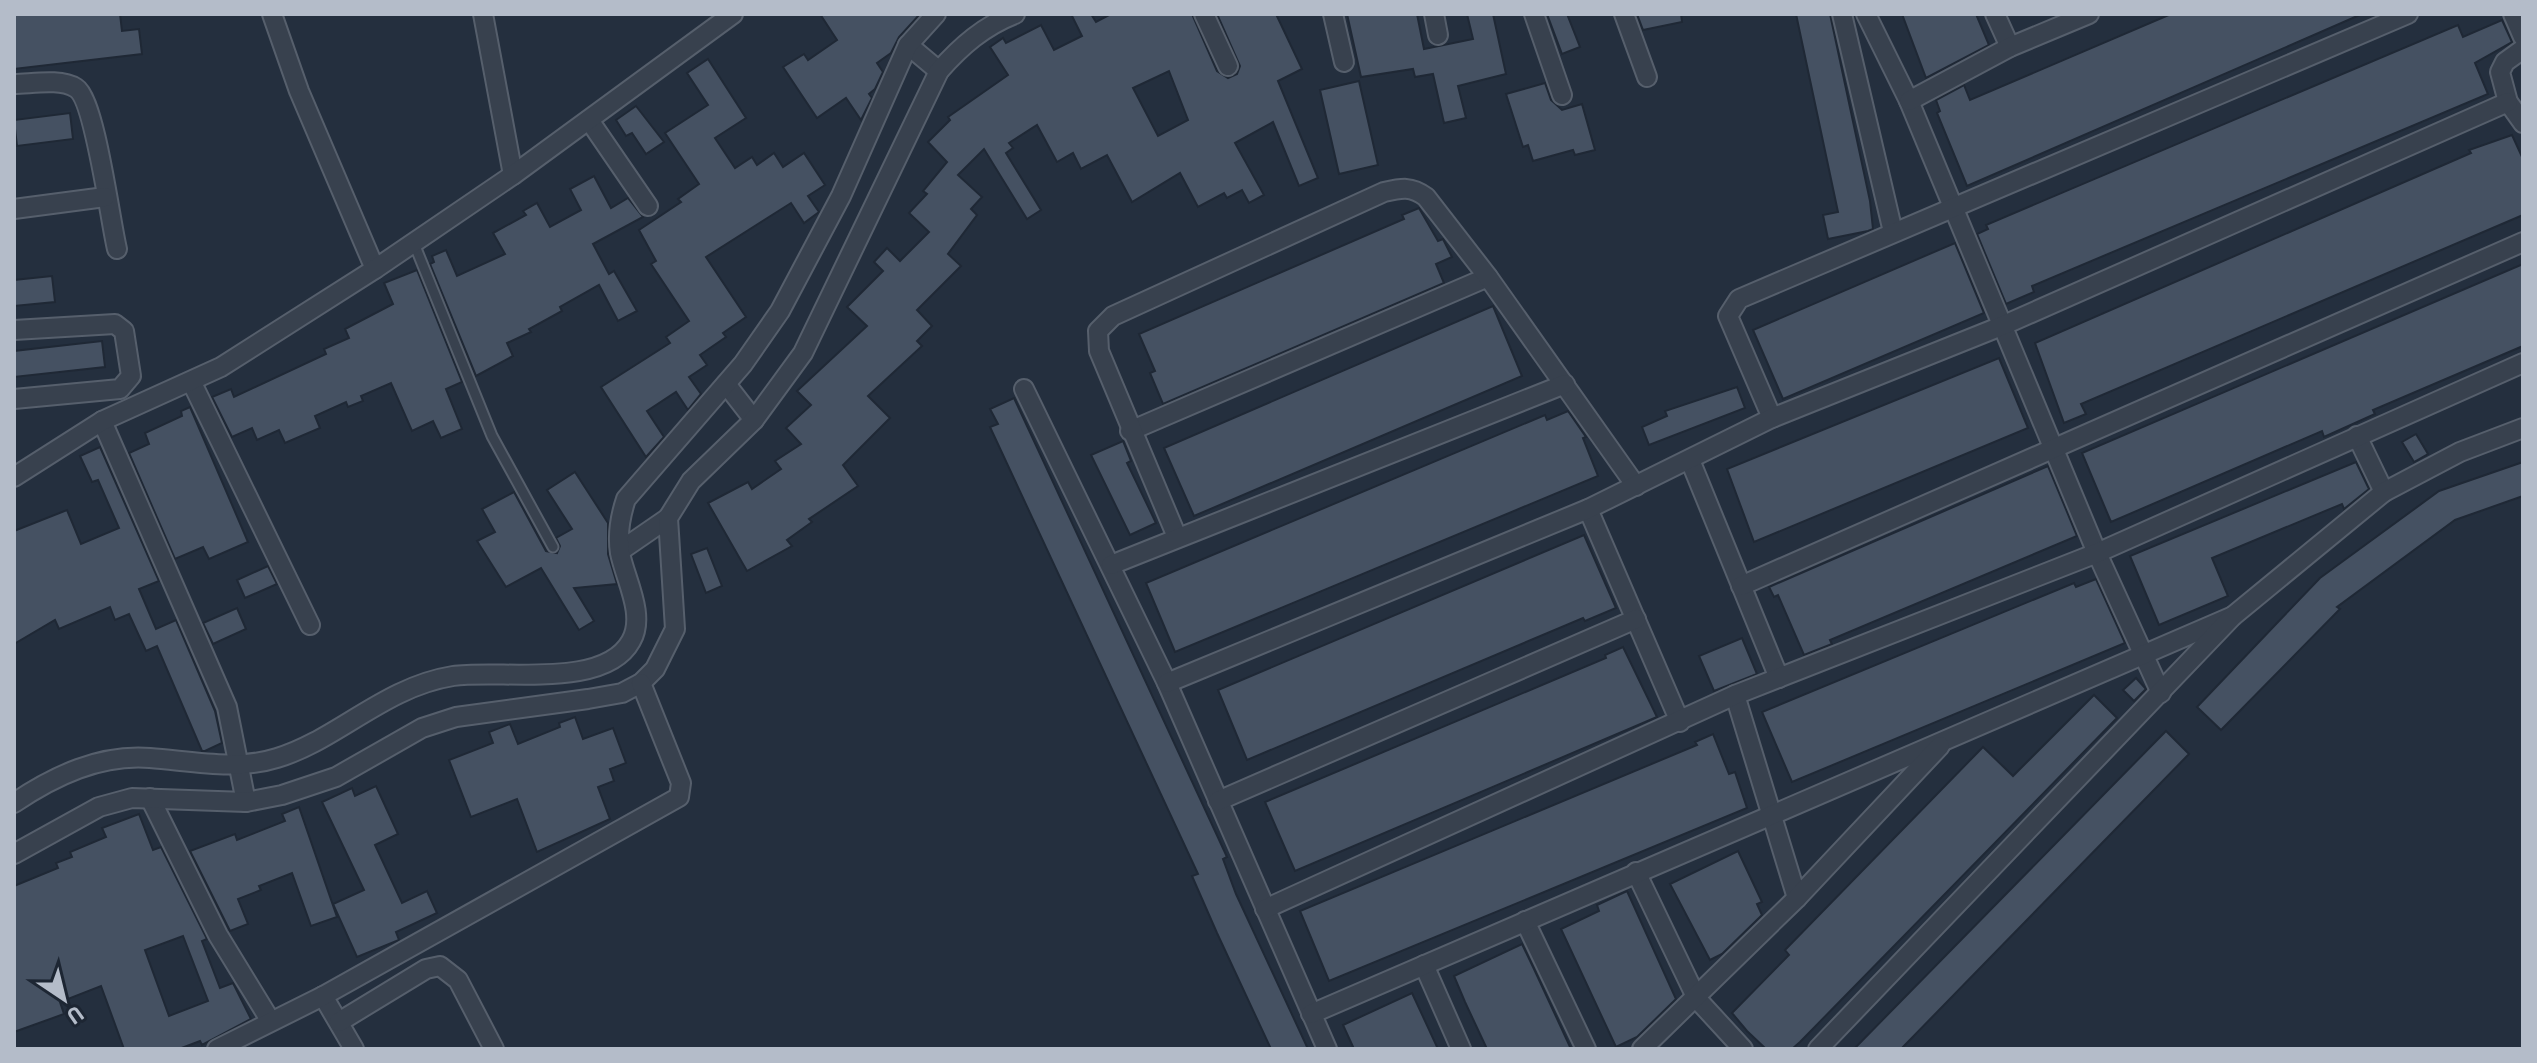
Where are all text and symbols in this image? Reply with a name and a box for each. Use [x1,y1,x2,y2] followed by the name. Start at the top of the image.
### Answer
[24,959,104,1039] north arrow
[63,1002,89,1031] text: U

